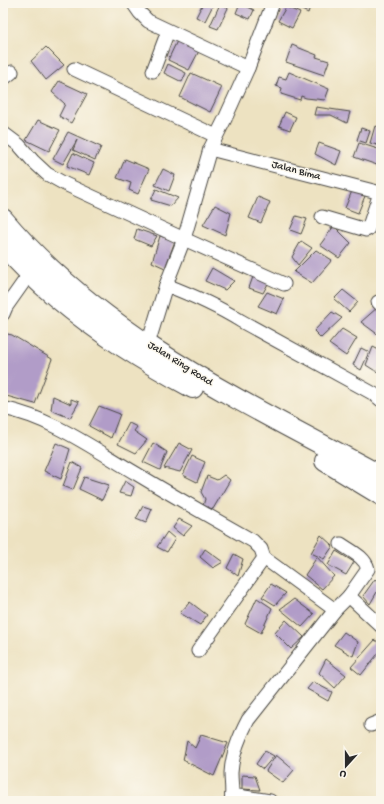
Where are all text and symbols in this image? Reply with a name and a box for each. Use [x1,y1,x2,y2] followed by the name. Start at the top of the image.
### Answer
[270,159,323,184] street label: Jalan Bima
[145,339,216,390] street label: Jalan Ring Road
[326,746,366,786] north arrow
[337,766,348,780] text: U

